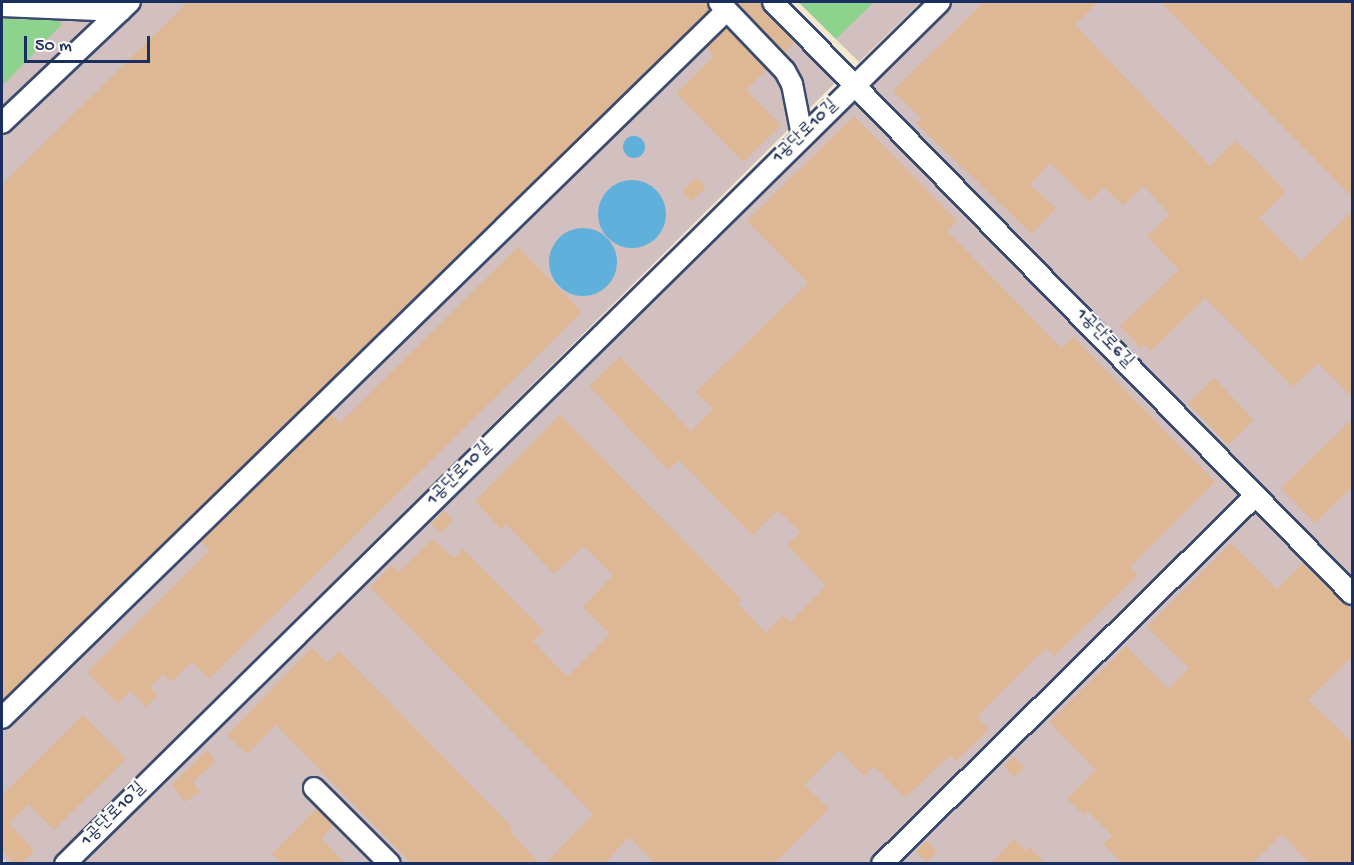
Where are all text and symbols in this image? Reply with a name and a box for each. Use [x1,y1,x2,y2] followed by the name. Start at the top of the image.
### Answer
[27,24,153,62] scale bar
[35,36,72,57] text: 50 m
[769,96,843,168] street label: 1공단로10길
[1070,305,1138,373] street label: 1공단로6길
[423,437,497,511] street label: 1공단로10길
[77,778,151,852] street label: 1공단로10길

